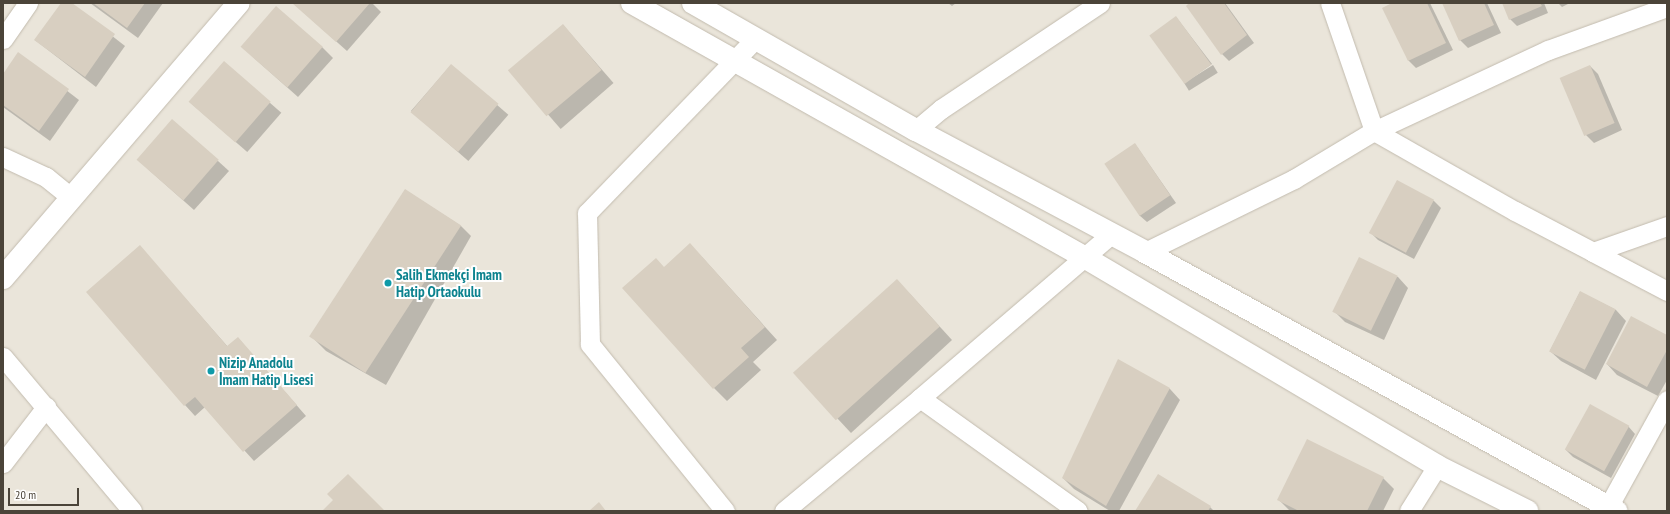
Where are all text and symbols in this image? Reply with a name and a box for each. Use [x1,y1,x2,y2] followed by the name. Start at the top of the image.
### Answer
[396,265,502,300] place label: Salih Ekmekçi İmam Hatip Ortaokulu
[383,278,393,288] marker: Salih Ekmekçi İmam Hatip Ortaokulu
[219,353,313,388] place label: Nizip Anadolu İmam Hatip Lisesi
[206,366,216,376] marker: Nizip Anadolu İmam Hatip Lisesi
[10,480,81,506] scale bar
[15,487,36,502] text: 20 m

